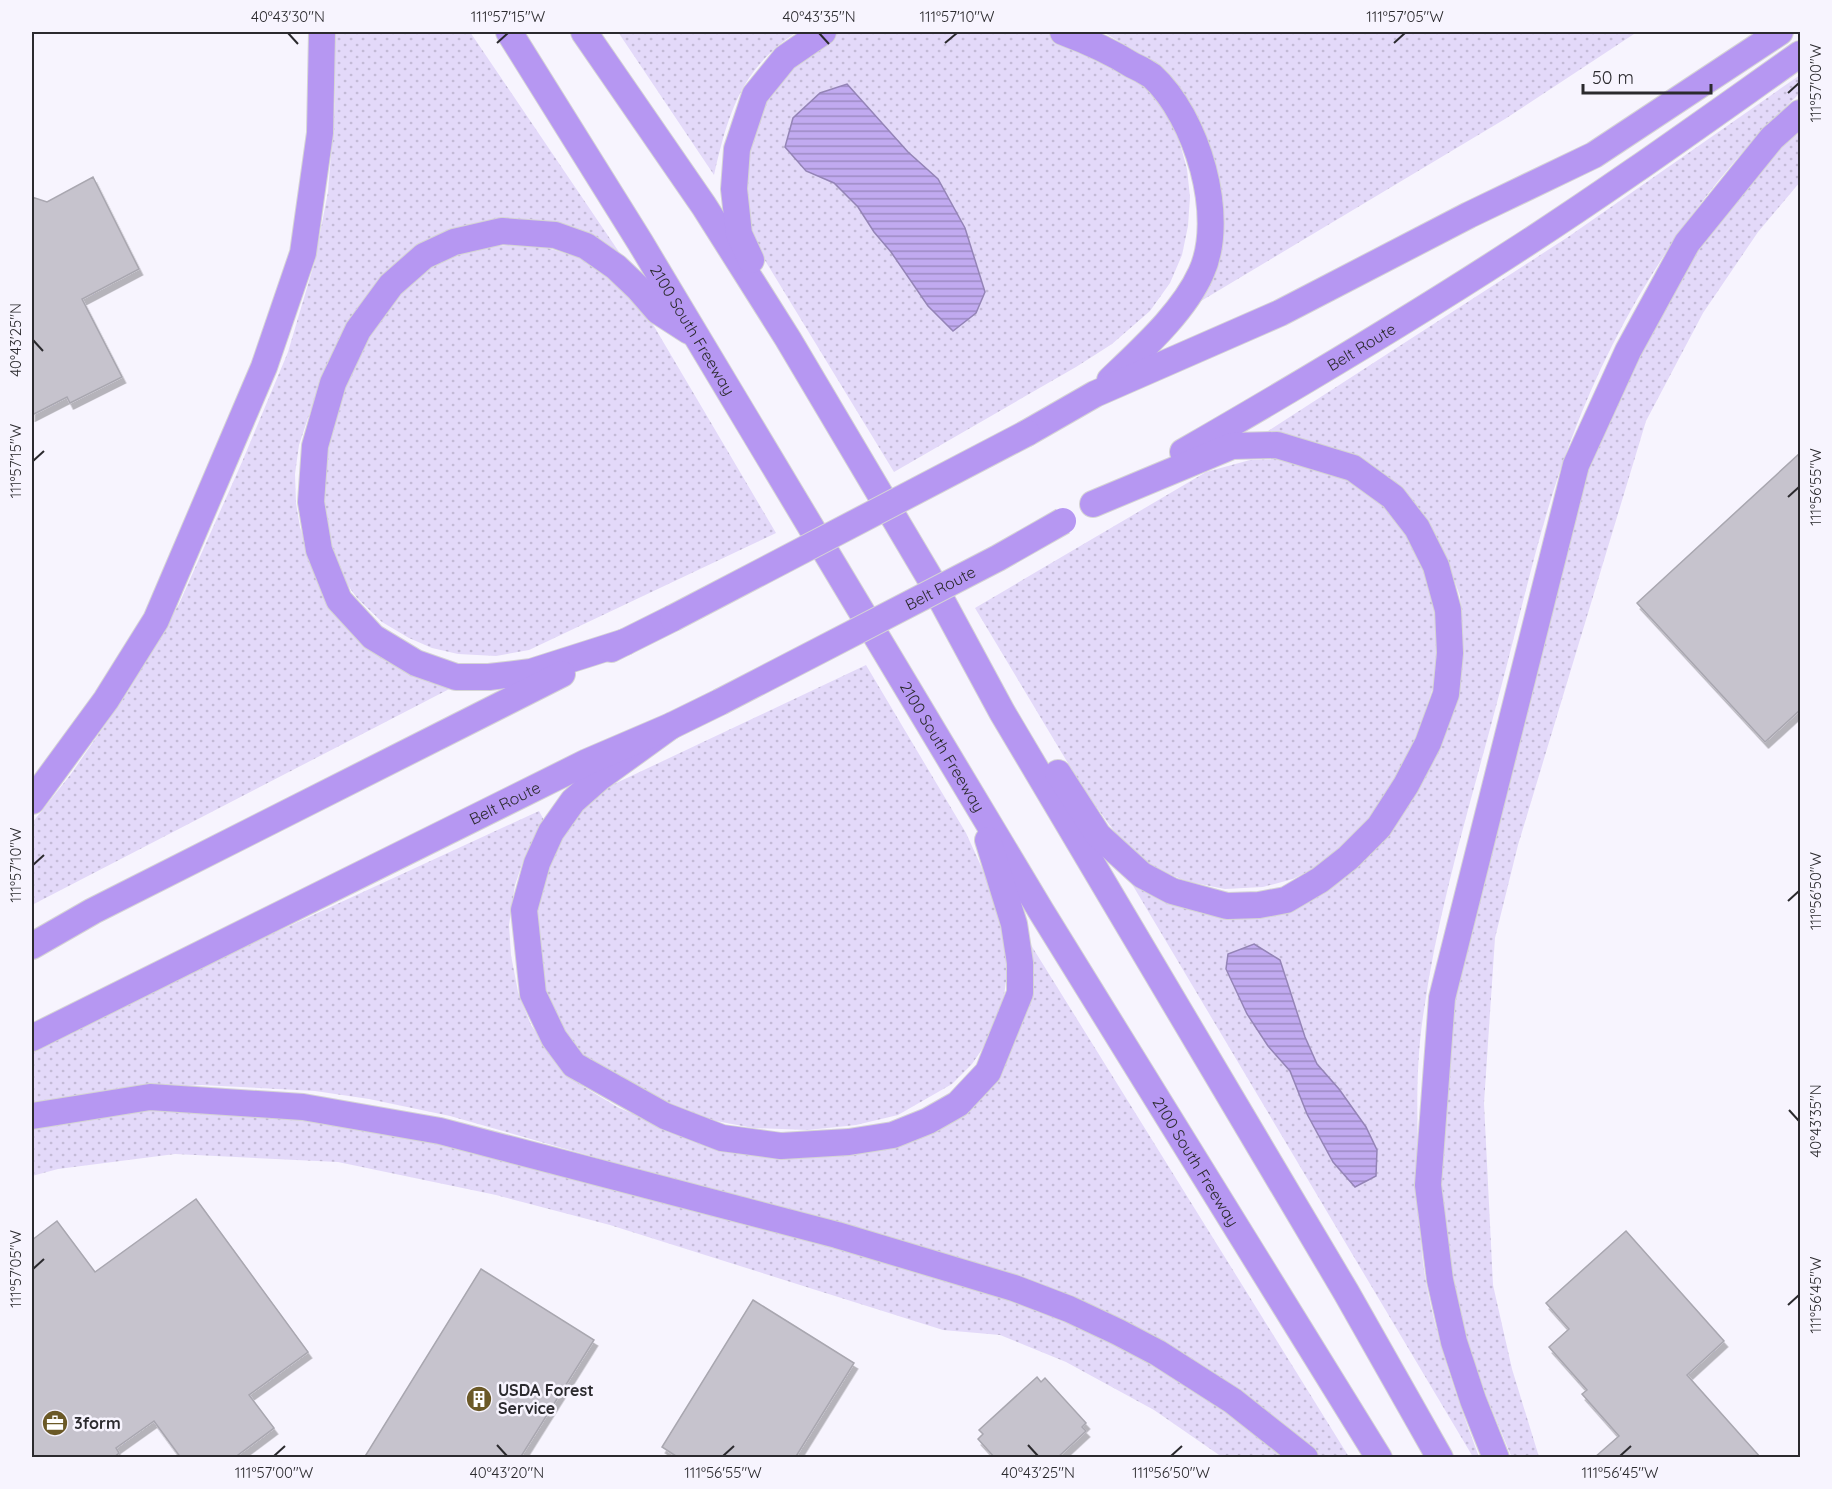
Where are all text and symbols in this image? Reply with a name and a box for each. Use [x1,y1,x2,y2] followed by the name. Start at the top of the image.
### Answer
[251,7,325,26] text: 40°43'30"N
[471,7,546,26] text: 111°57'15"W
[782,7,856,26] text: 40°43'35"N
[919,7,995,26] text: 111°57'10"W
[1366,7,1444,26] text: 111°57'05"W
[1806,43,1825,122] text: 111°57'00"W
[1583,57,1710,95] scale bar
[1592,66,1634,89] text: 50 m
[646,261,739,399] street label: 2100 South Freeway
[6,303,25,377] text: 40°43'25"N
[1323,318,1399,375] street label: Belt Route
[6,423,25,498] text: 111°57'15"W
[1806,448,1825,526] text: 111°56'55"W
[902,561,979,614] street label: Belt Route
[896,678,989,816] street label: 2100 South Freeway
[466,777,544,829] street label: Belt Route
[6,827,25,903] text: 111°57'10"W
[1806,851,1825,930] text: 111°56'50"W
[1806,1084,1825,1158] text: 40°43'35"N
[1148,1093,1243,1230] street label: 2100 South Freeway
[6,1230,25,1308] text: 111°57'05"W
[1806,1256,1825,1334] text: 111°56'45"W
[498,1380,594,1418] place label: USDA Forest Service
[464,1384,494,1414] building icon: USDA Forest Service
[40,1408,70,1438] office icon: 3form
[74,1413,121,1433] place label: 3form
[235,1463,314,1482] text: 111°57'00"W
[470,1463,544,1482] text: 40°43'20"N
[684,1463,762,1482] text: 111°56'55"W
[1001,1463,1075,1482] text: 40°43'25"N
[1132,1463,1211,1482] text: 111°56'50"W
[1581,1463,1659,1482] text: 111°56'45"W

